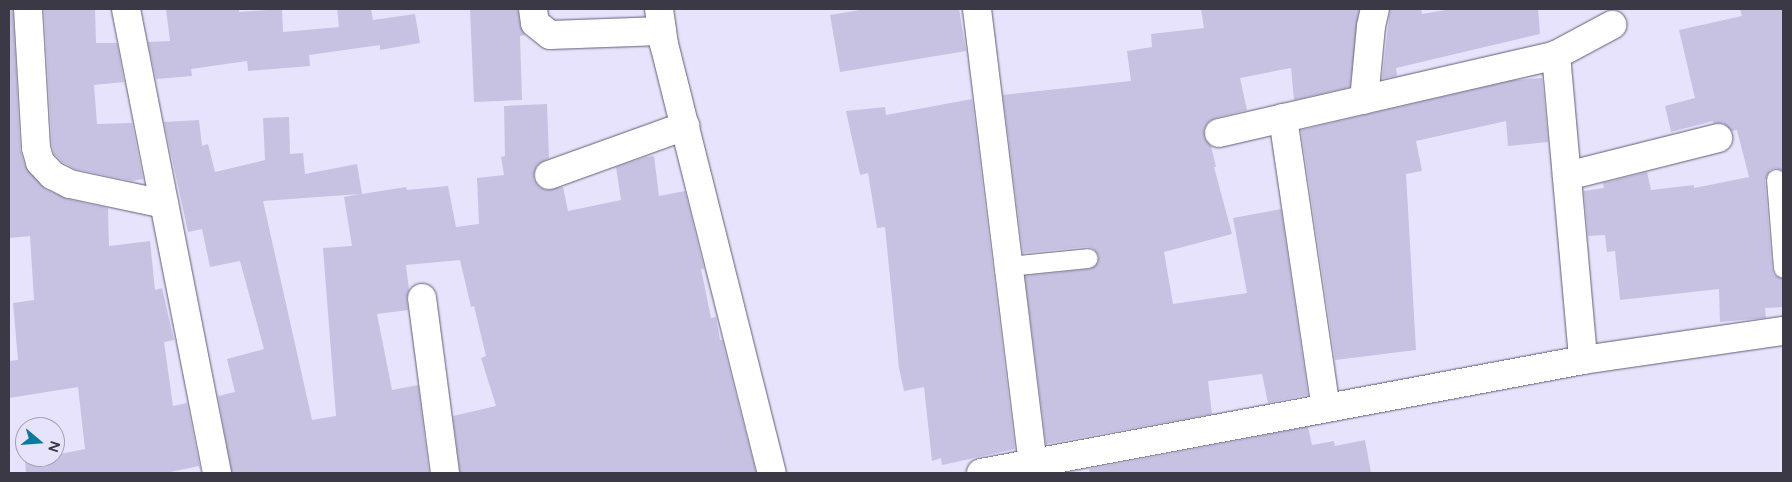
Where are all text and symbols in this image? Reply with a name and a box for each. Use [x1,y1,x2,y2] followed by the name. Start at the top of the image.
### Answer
[15,417,65,467] north arrow
[44,439,64,454] text: N

